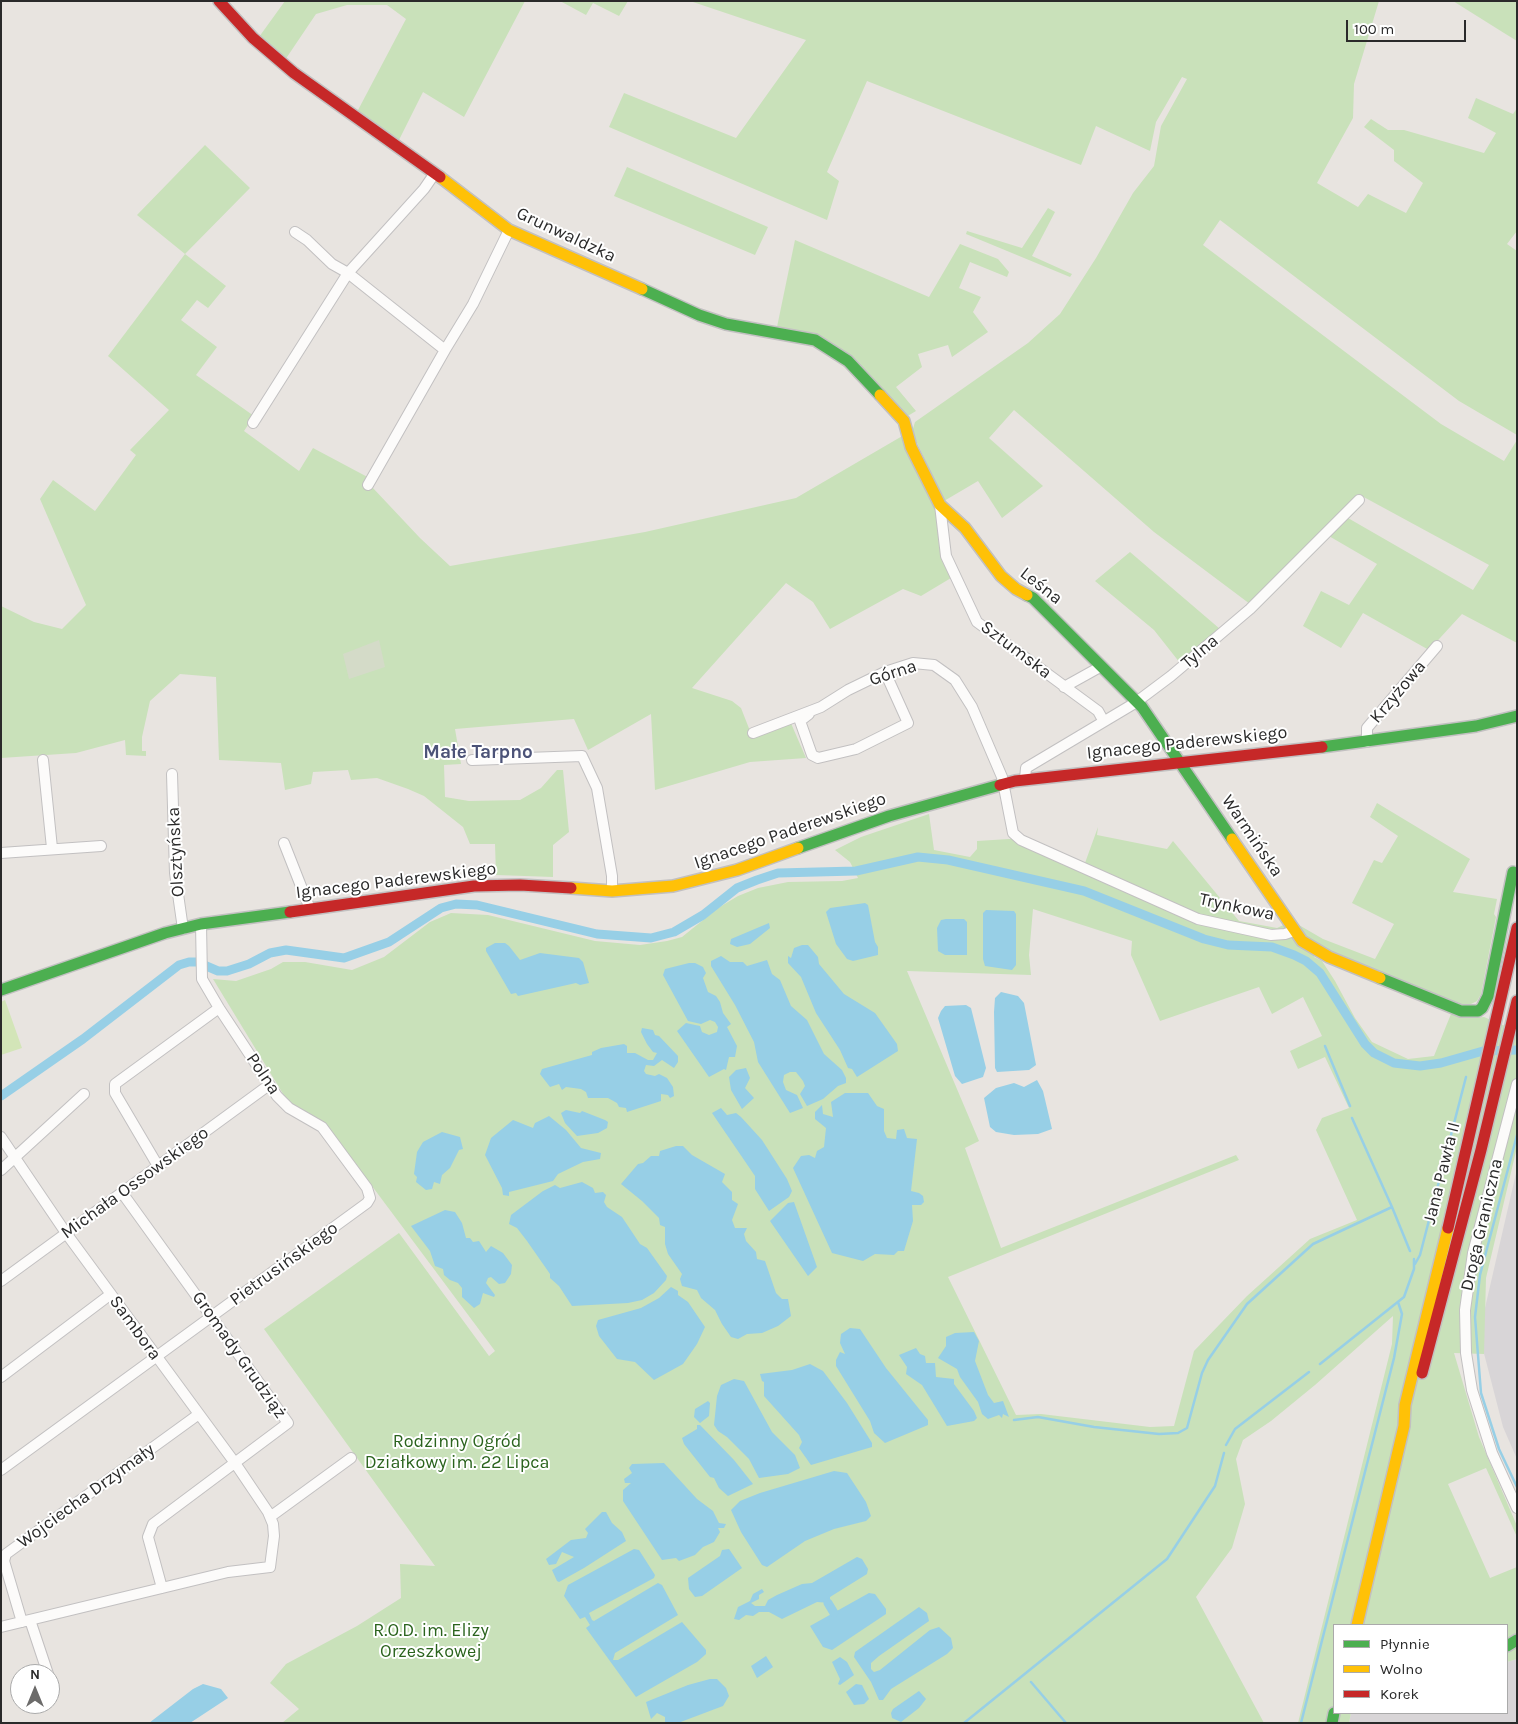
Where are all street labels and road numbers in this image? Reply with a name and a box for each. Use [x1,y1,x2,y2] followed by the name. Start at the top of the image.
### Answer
[513,203,619,267] street label: Grunwaldzka
[1015,563,1067,609] street label: Leśna
[976,616,1056,684] street label: Sztumska
[1177,630,1223,674] street label: Tylna
[867,655,919,691] street label: Górna
[1365,656,1431,728] street label: Krzyżowa
[1086,722,1288,764] street label: Ignacego Paderewskiego
[691,788,889,874] street label: Ignacego Paderewskiego
[1217,791,1287,881] street label: Warmińska
[163,806,189,898] street label: Olsztyńska
[295,858,497,904] street label: Ignacego Paderewskiego
[1197,888,1277,926] street label: Trynkowa
[241,1049,285,1099] street label: Polna
[1419,1120,1465,1226] street label: Jana Pawła II
[57,1122,213,1244] street label: Michała Ossowskiego
[1456,1157,1508,1293] street label: Droga Graniczna
[226,1217,342,1311] street label: Pietrusińskiego
[187,1287,291,1423] street label: Gromady Grudziąż
[104,1291,166,1365] street label: Sambora
[13,1439,159,1553] street label: Wojciecha Drzymały

